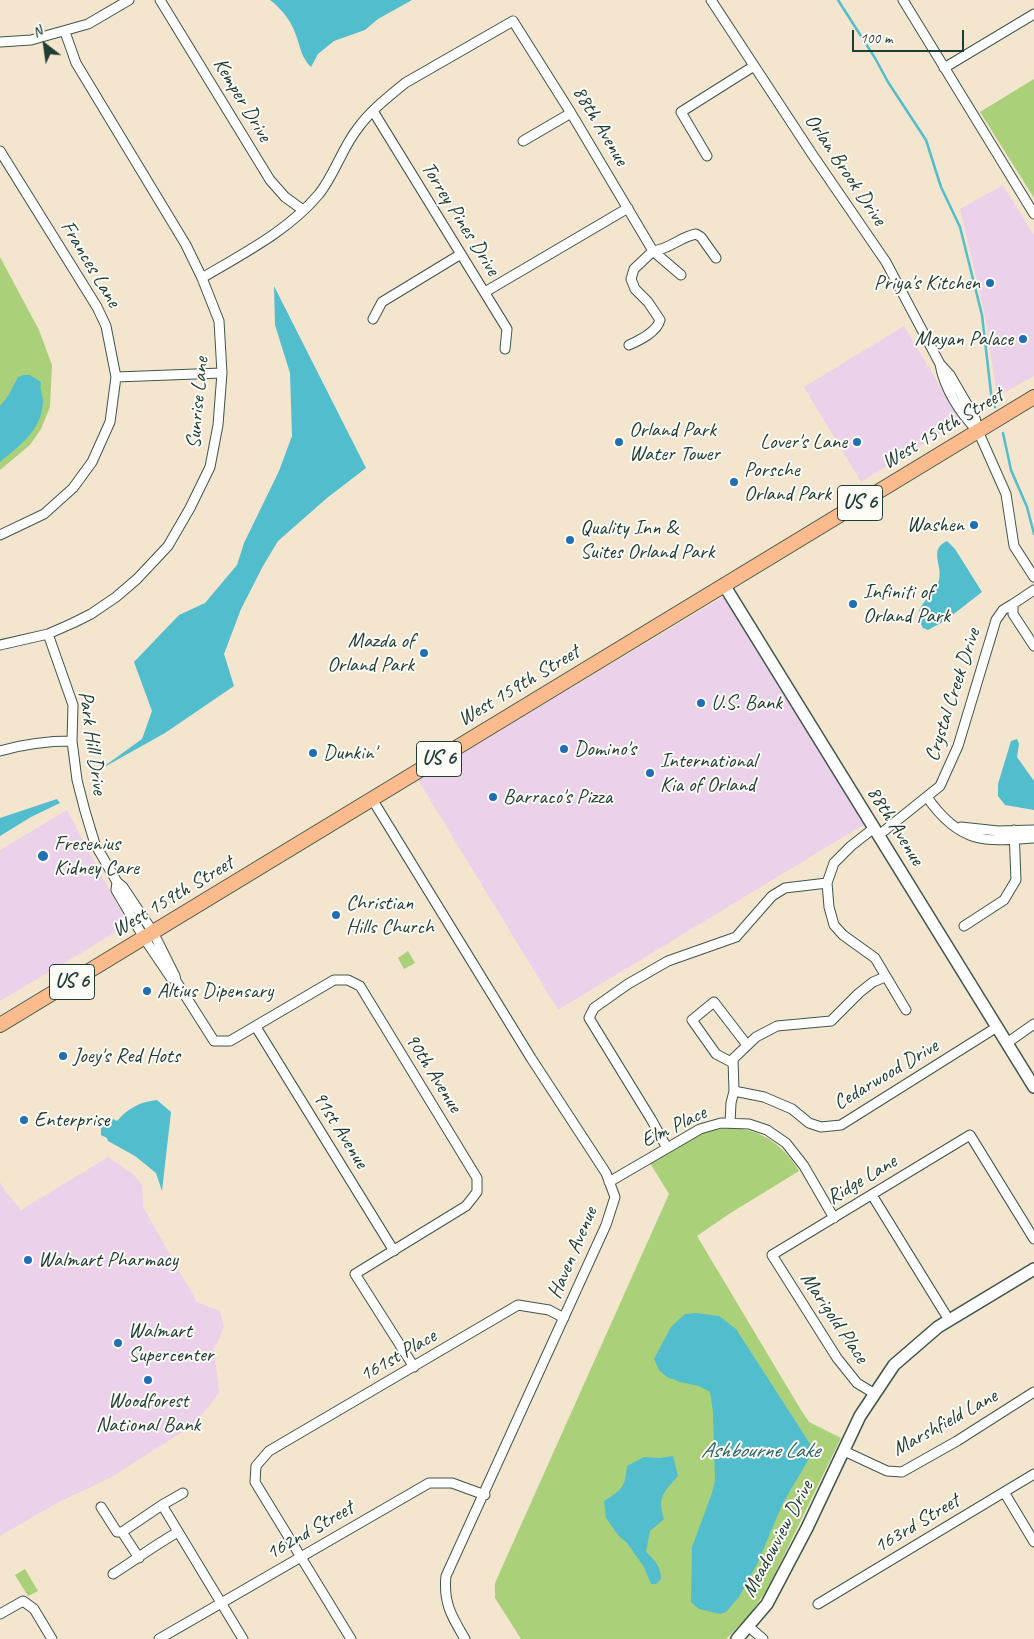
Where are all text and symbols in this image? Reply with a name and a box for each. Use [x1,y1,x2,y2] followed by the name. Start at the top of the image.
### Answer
[20,20,70,70] north arrow
[854,20,966,52] scale bar
[29,22,45,41] text: N
[860,29,892,48] text: 100 m
[207,54,277,146] street label: Kemper Drive
[566,81,634,171] street label: 88th Avenue
[798,109,892,231] street label: Orlan Brook Drive
[415,157,505,281] street label: Torrey Pines Drive
[54,216,126,312] street label: Frances Lane
[874,270,980,296] place label: Priya's Kitchen
[984,277,996,289] marker: Priya's Kitchen
[915,326,1013,352] place label: Mayan Palace
[1017,333,1029,345] marker: Mayan Palace
[181,356,215,450] street label: Sunrise Lane
[878,383,1008,475] street label: West 159th Street
[629,417,720,467] place label: Orland Park Water Tower
[760,429,847,455] place label: Lover's Lane
[613,436,625,448] marker: Orland Park Water Tower
[851,436,863,448] marker: Lover's Lane
[744,457,831,507] place label: Porsche Orland Park
[728,476,740,488] marker: Porsche Orland Park
[838,486,882,520] road number: US 6
[907,512,964,538] place label: Washen
[580,515,714,565] place label: Quality Inn & Suites Orland Park
[968,519,980,531] marker: Washen
[564,534,576,546] marker: Quality Inn & Suites Orland Park
[863,579,950,629] place label: Infiniti of Orland Park
[847,598,859,610] marker: Infiniti of Orland Park
[920,625,986,765] street label: Crystal Creek Drive
[327,628,414,678] place label: Mazda of Orland Park
[454,640,584,732] street label: West 159th Street
[418,647,430,659] marker: Mazda of Orland Park
[72,690,112,796] street label: Park Hill Drive
[711,690,782,716] place label: U.S. Bank
[695,697,707,709] marker: U.S. Bank
[574,736,636,762] place label: Domino's
[323,740,376,766] place label: Dunkin'
[416,742,462,776] road number: US 6
[558,743,570,755] marker: Domino's
[307,747,319,759] marker: Dunkin'
[660,748,757,798] place label: International Kia of Orland
[644,767,656,779] marker: International Kia of Orland
[861,782,929,870] street label: 88th Avenue
[503,784,612,810] place label: Barraco's Pizza
[487,791,499,803] marker: Barraco's Pizza
[54,831,139,881] place label: Fresenius Kidney Care
[36,849,50,863] marker: Fresenius Kidney Care
[108,851,238,943] street label: West 159th Street
[346,890,434,940] place label: Christian Hills Church
[330,909,342,921] marker: Christian Hills Church
[50,964,94,1000] road number: US 6
[157,978,273,1004] place label: Altius Dipensary
[141,985,153,997] marker: Altius Dipensary
[399,1029,467,1117] street label: 90th Avenue
[829,1034,943,1116] street label: Cedarwood Drive
[73,1043,180,1069] place label: Joey's Red Hots
[57,1050,69,1062] marker: Joey's Red Hots
[306,1087,374,1173] street label: 91st Avenue
[637,1100,711,1154] street label: Elm Place
[34,1107,109,1133] place label: Enterprise
[18,1114,30,1126] marker: Enterprise
[822,1149,902,1211] street label: Ridge Lane
[542,1203,604,1303] street label: Haven Avenue
[38,1247,178,1273] place label: Walmart Pharmacy
[22,1254,34,1266] marker: Walmart Pharmacy
[794,1268,874,1368] street label: Marigold Place
[128,1318,213,1368] place label: Walmart Supercenter
[355,1324,441,1388] street label: 161st Place
[112,1337,124,1349] marker: Walmart Supercenter
[142,1374,154,1386] marker: Woodforest National Bank
[888,1384,1002,1462] street label: Marshfield Lane
[96,1388,200,1438] place label: Woodforest National Bank
[701,1438,819,1464] water label: Ashbourne Lake
[737,1476,819,1602] street label: Meadowview Drive
[870,1489,964,1559] street label: 163rd Street
[262,1496,358,1566] street label: 162nd Street

